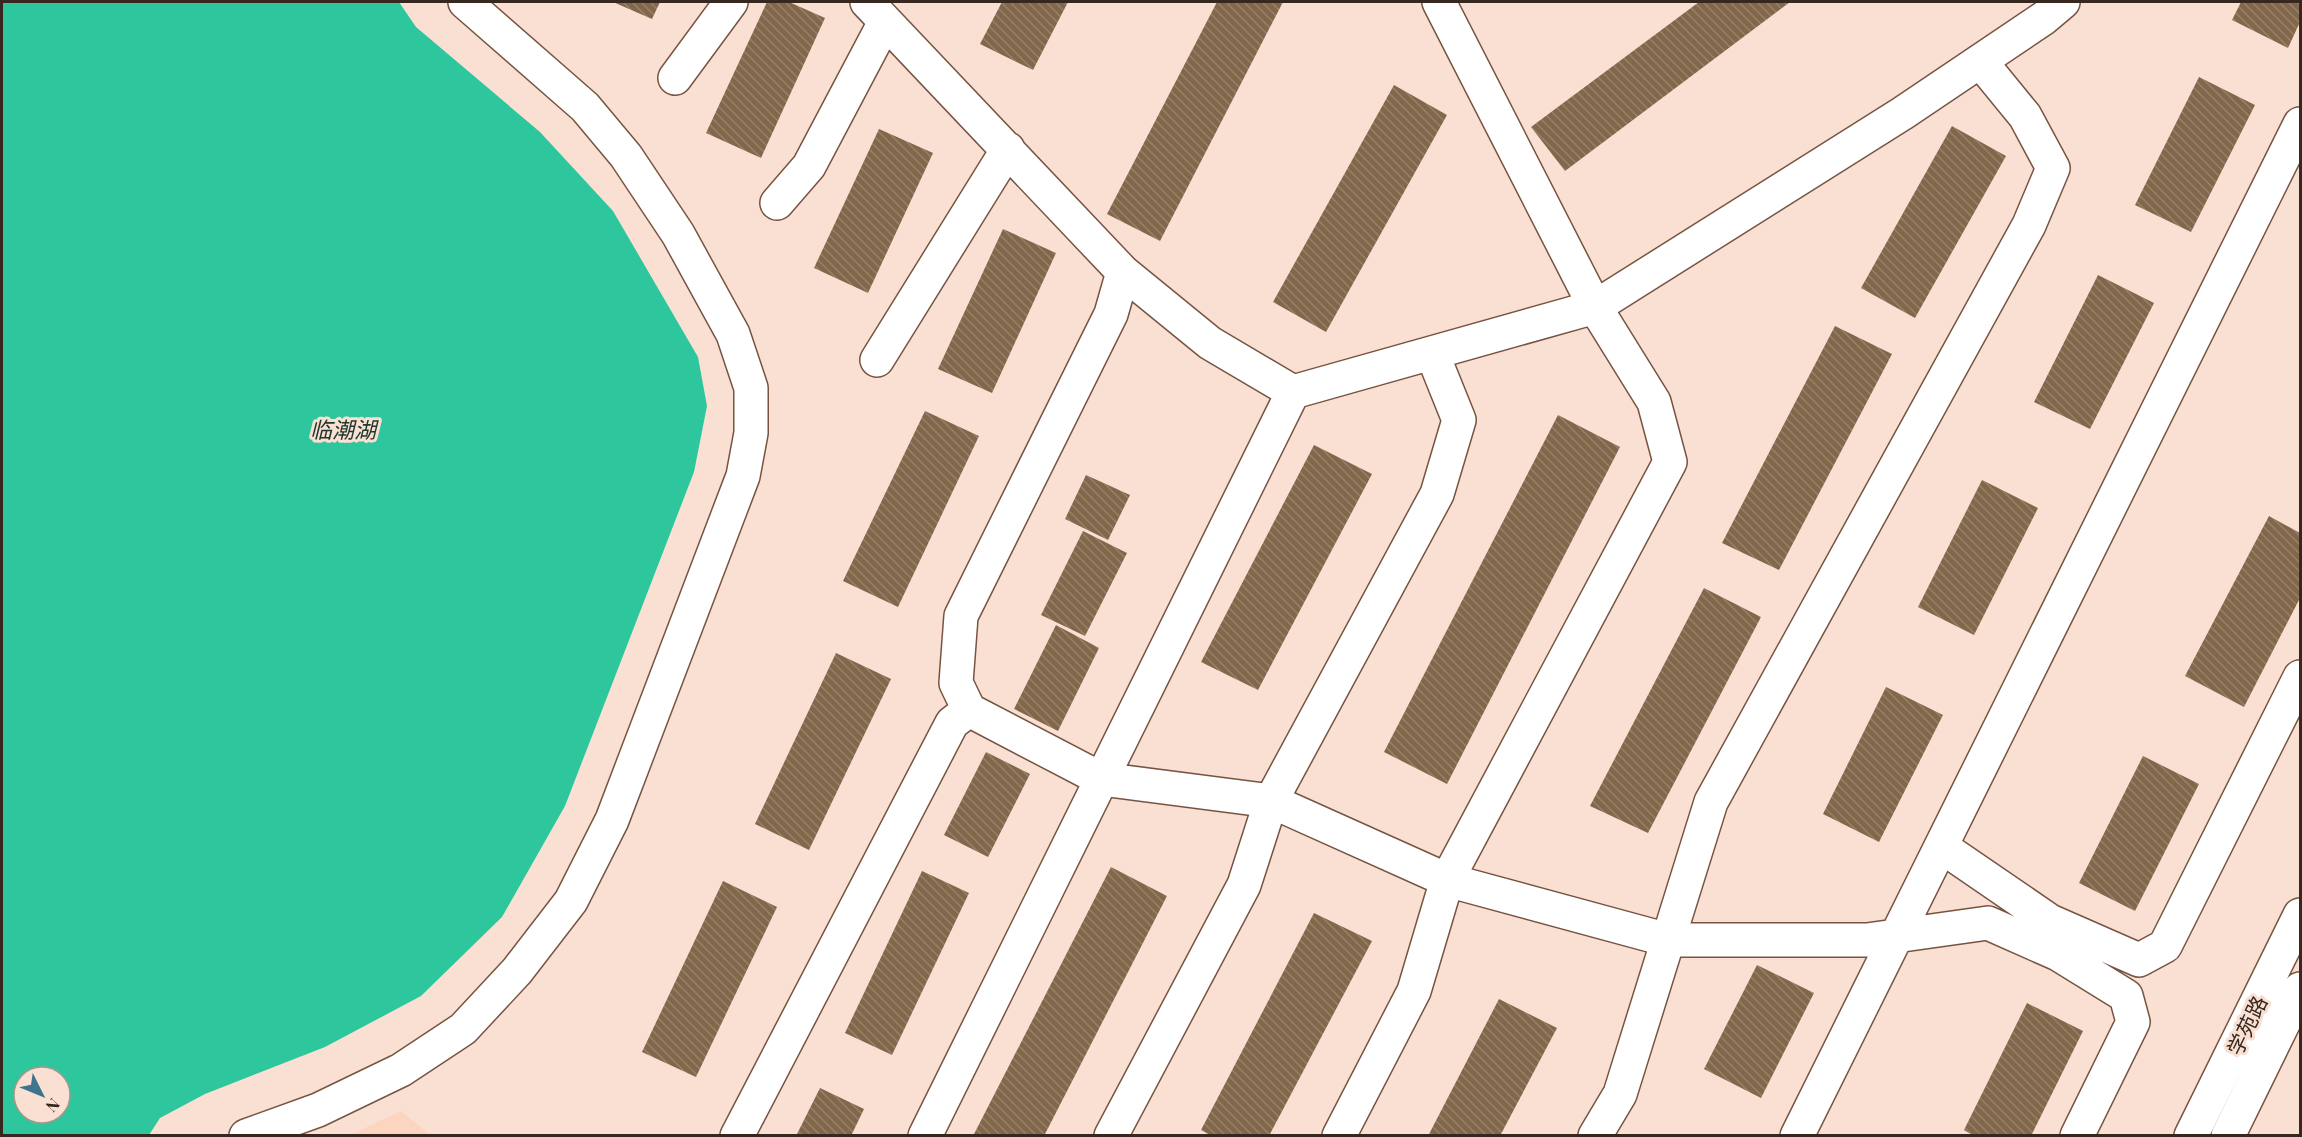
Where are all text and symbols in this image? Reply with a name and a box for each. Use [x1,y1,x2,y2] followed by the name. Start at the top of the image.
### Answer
[310,414,379,444] water label: 临潮湖
[2220,991,2272,1059] street label: 学苑路
[12,1065,72,1125] north arrow
[41,1094,65,1117] text: N

